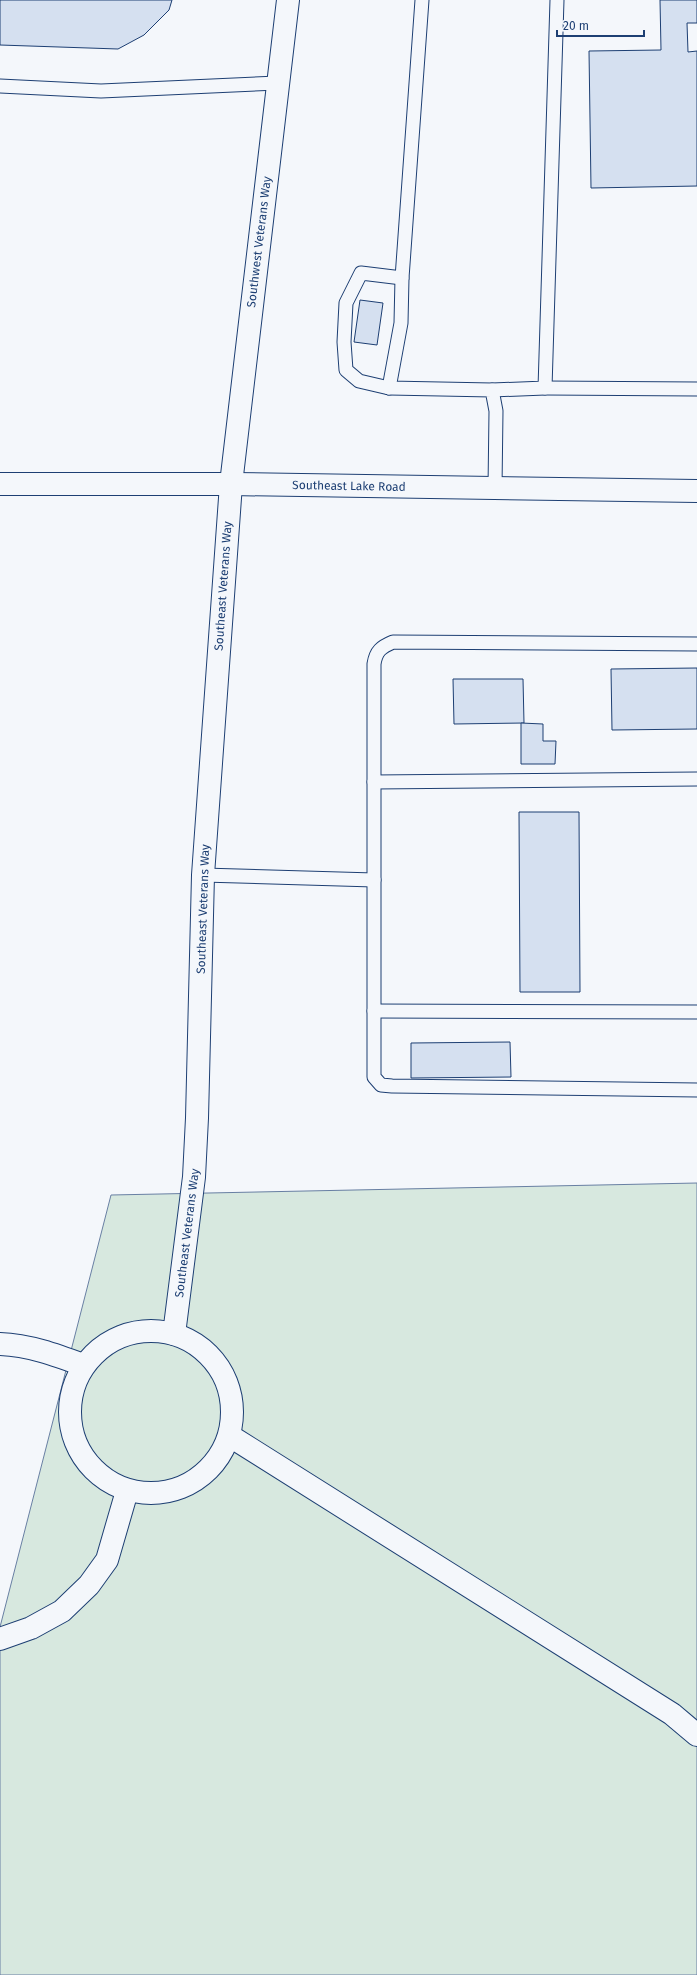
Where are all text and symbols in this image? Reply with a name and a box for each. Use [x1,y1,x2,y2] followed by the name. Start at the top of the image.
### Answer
[557,12,644,38] scale bar
[563,19,589,33] text: 20 m
[244,175,274,308] street label: Southwest Veterans Way
[292,478,406,494] street label: Southeast Lake Road
[211,521,235,651] street label: Southeast Veterans Way
[194,844,212,974] street label: Southeast Veterans Way
[172,1168,202,1298] street label: Southeast Veterans Way

